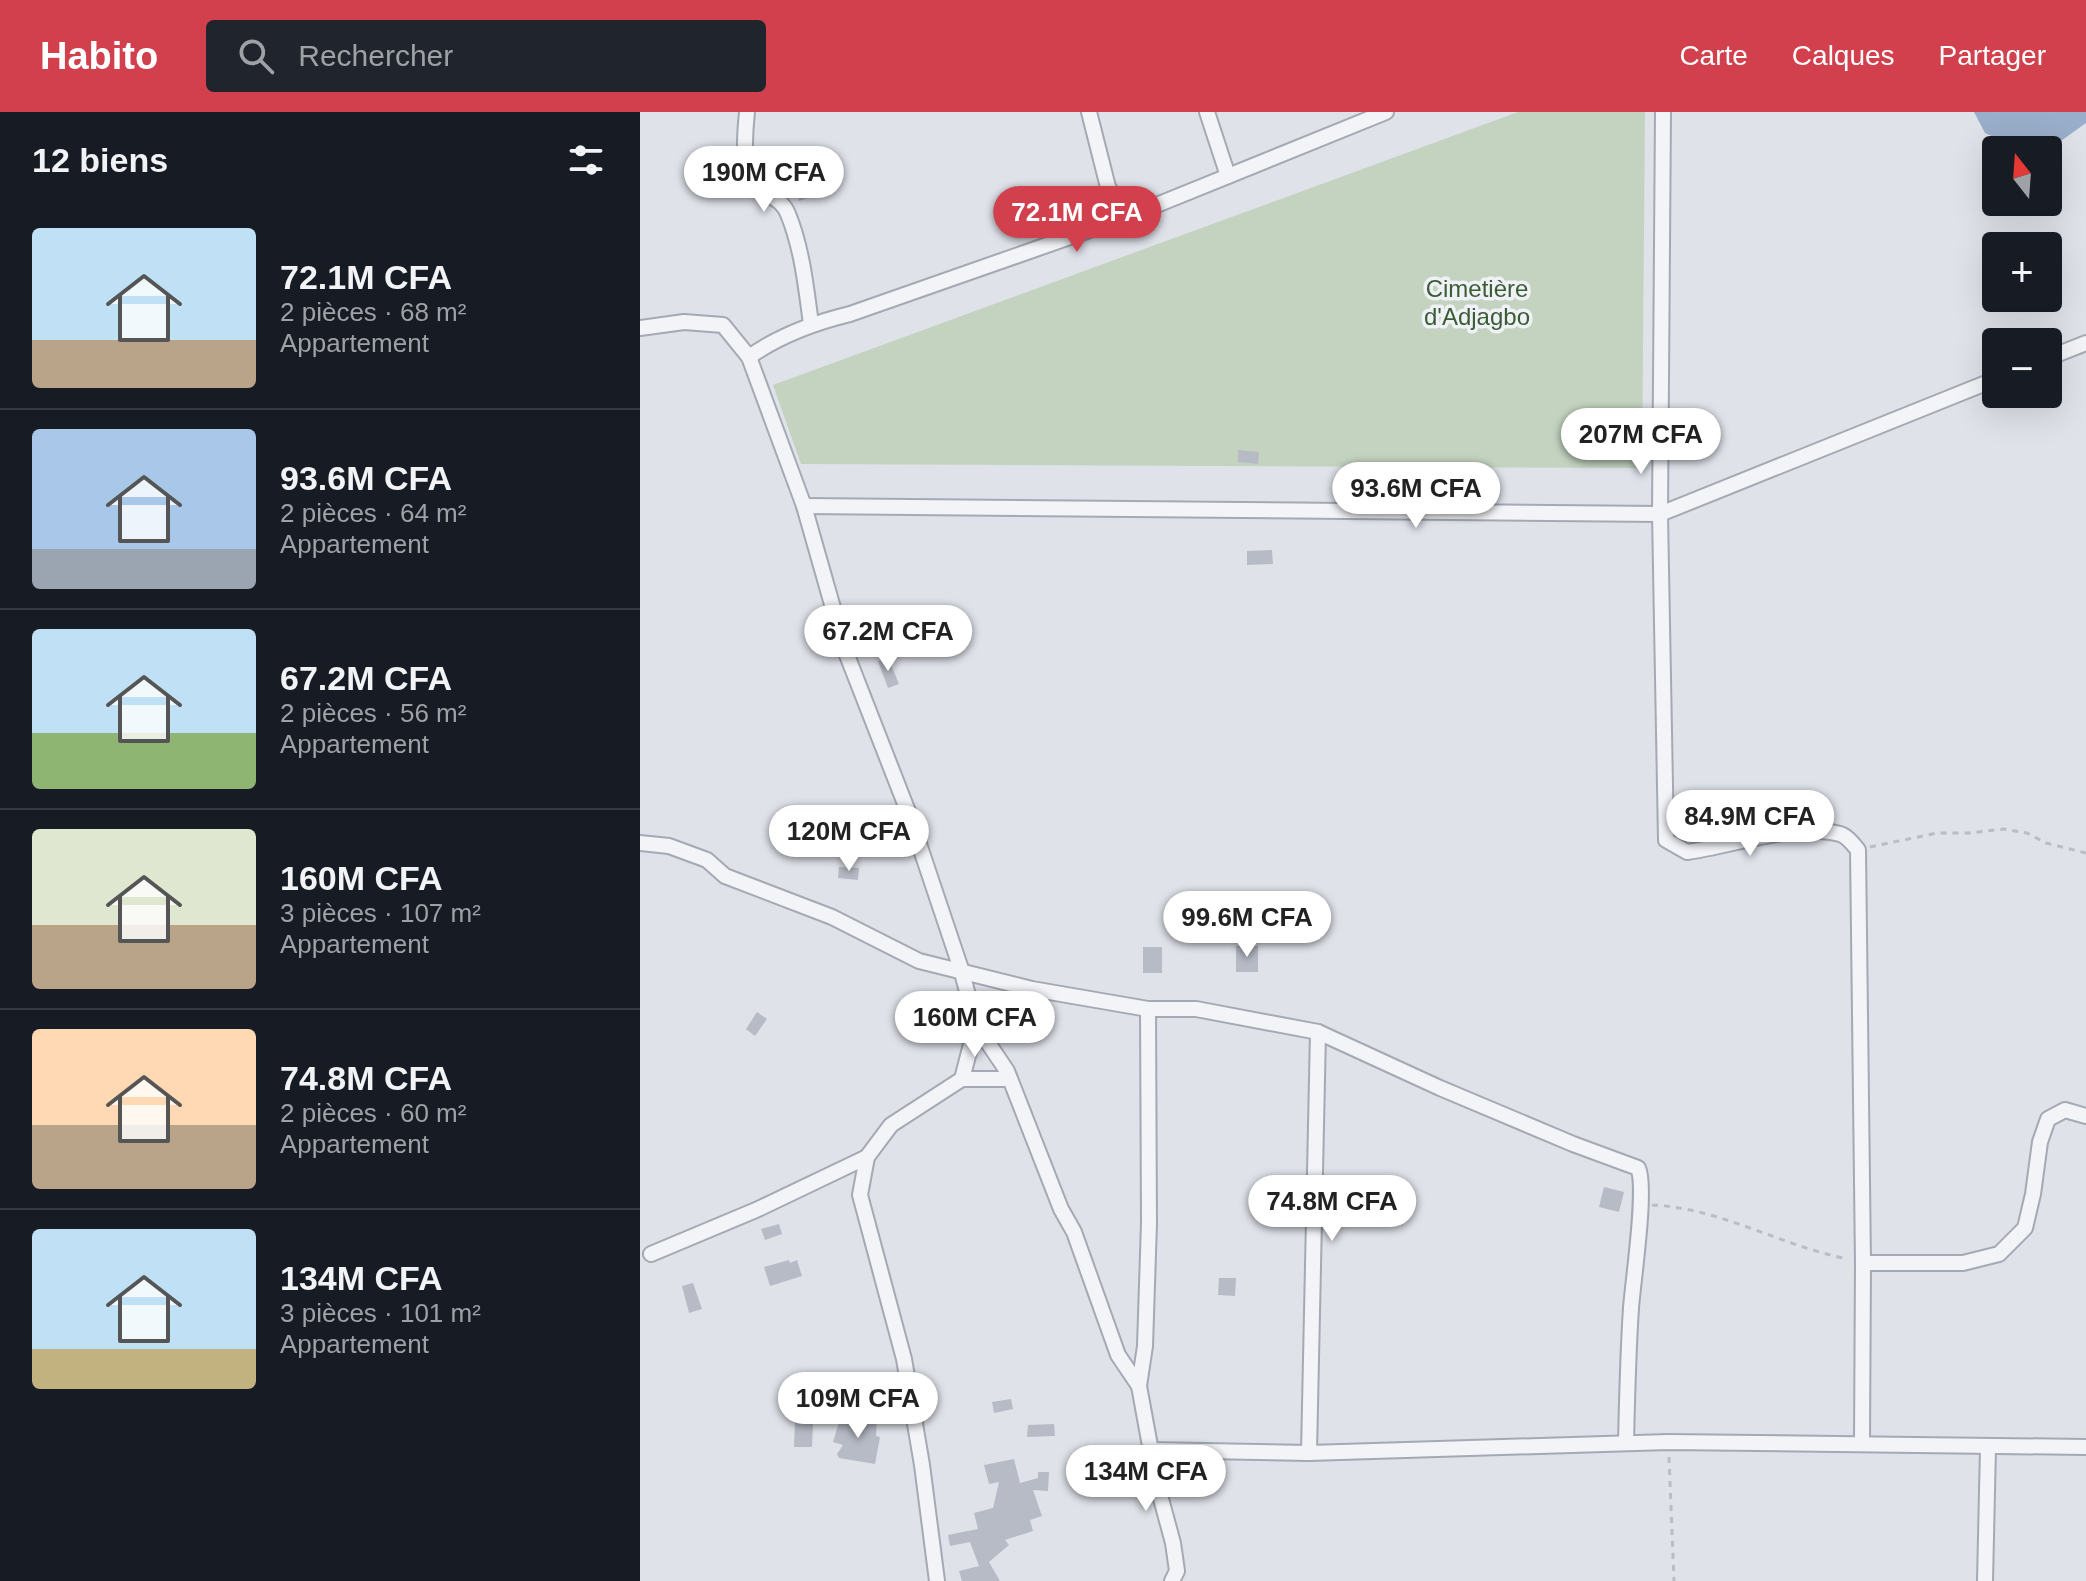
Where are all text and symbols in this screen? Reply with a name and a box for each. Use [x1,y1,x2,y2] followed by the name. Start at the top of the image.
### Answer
[206,20,766,92] search box
[234,34,278,78] icon: search
[40,35,158,77] text: Habito
[298,39,453,72] text: Rechercher
[1679,40,1748,71] text: Carte
[1792,40,1895,71] text: Calques
[1939,40,2046,71] text: Partager
[1982,136,2062,216] north arrow
[1982,136,2062,408] map controls
[564,138,608,182] icon: filters
[32,141,168,179] text: 12 biens
[681,146,847,214] pin: 190M CFA
[702,157,826,187] text: 190M CFA
[985,186,1169,254] pin: 72.1M CFA
[1011,197,1143,227] text: 72.1M CFA
[1982,232,2062,312] button: +
[280,258,452,296] text: 72.1M CFA
[96,260,192,356] icon: home
[1424,275,1530,330] park label: Cimetière d'Adjagbo
[280,297,466,327] text: 2 pièces · 68 m²
[280,328,429,358] text: Appartement
[1982,328,2062,408] button: −
[1558,408,1724,476] pin: 207M CFA
[1579,419,1703,449] text: 207M CFA
[280,459,452,497] text: 93.6M CFA
[96,461,192,557] icon: home
[1324,462,1508,530] pin: 93.6M CFA
[1350,473,1482,503] text: 93.6M CFA
[280,498,466,528] text: 2 pièces · 64 m²
[280,529,429,559] text: Appartement
[796,605,980,673] pin: 67.2M CFA
[822,616,954,646] text: 67.2M CFA
[280,659,452,697] text: 67.2M CFA
[96,661,192,757] icon: home
[280,698,466,728] text: 2 pièces · 56 m²
[280,729,429,759] text: Appartement
[1658,790,1842,858] pin: 84.9M CFA
[1684,801,1816,831] text: 84.9M CFA
[766,805,932,873] pin: 120M CFA
[787,816,911,846] text: 120M CFA
[280,859,443,897] text: 160M CFA
[96,861,192,957] icon: home
[1155,891,1339,959] pin: 99.6M CFA
[280,898,481,928] text: 3 pièces · 107 m²
[1181,902,1313,932] text: 99.6M CFA
[280,929,429,959] text: Appartement
[892,991,1058,1059] pin: 160M CFA
[913,1002,1037,1032] text: 160M CFA
[280,1059,452,1097] text: 74.8M CFA
[96,1061,192,1157] icon: home
[280,1098,466,1128] text: 2 pièces · 60 m²
[280,1129,429,1159] text: Appartement
[1240,1175,1424,1243] pin: 74.8M CFA
[1266,1186,1398,1216] text: 74.8M CFA
[280,1259,443,1297] text: 134M CFA
[96,1261,192,1357] icon: home
[280,1298,481,1328] text: 3 pièces · 101 m²
[280,1329,429,1359] text: Appartement
[775,1372,941,1440] pin: 109M CFA
[796,1383,920,1413] text: 109M CFA
[1063,1445,1229,1513] pin: 134M CFA
[1084,1456,1208,1486] text: 134M CFA

